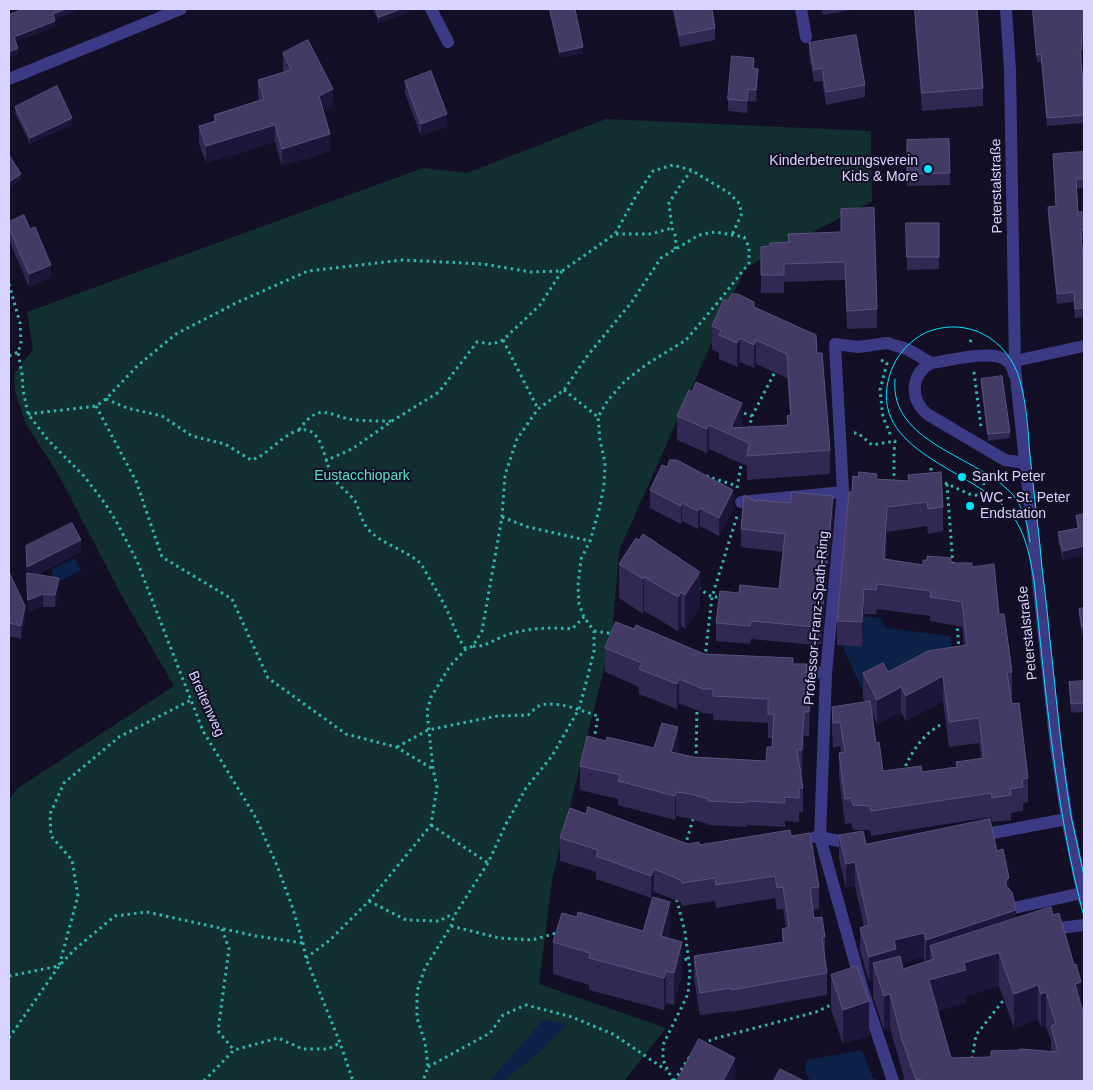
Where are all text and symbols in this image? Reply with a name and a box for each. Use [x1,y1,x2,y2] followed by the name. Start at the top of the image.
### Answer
[988,138,1006,234] street label: Peterstalstraße
[769,153,918,186] place label: Kinderbetreuungsverein Kids & More
[922,163,934,175] marker: Kinderbetreuungsverein Kids & More
[314,468,410,484] park label: Eustacchiopark
[972,469,1045,485] place label: Sankt Peter
[956,471,968,483] marker: Sankt Peter
[980,490,1070,522] place label: WC - St. Peter Endstation
[964,500,976,512] marker: WC - St. Peter Endstation
[801,530,833,706] street label: Professor-Franz-Spath-Ring
[1015,585,1041,681] street label: Peterstalstraße
[184,669,228,739] street label: Breitenweg

